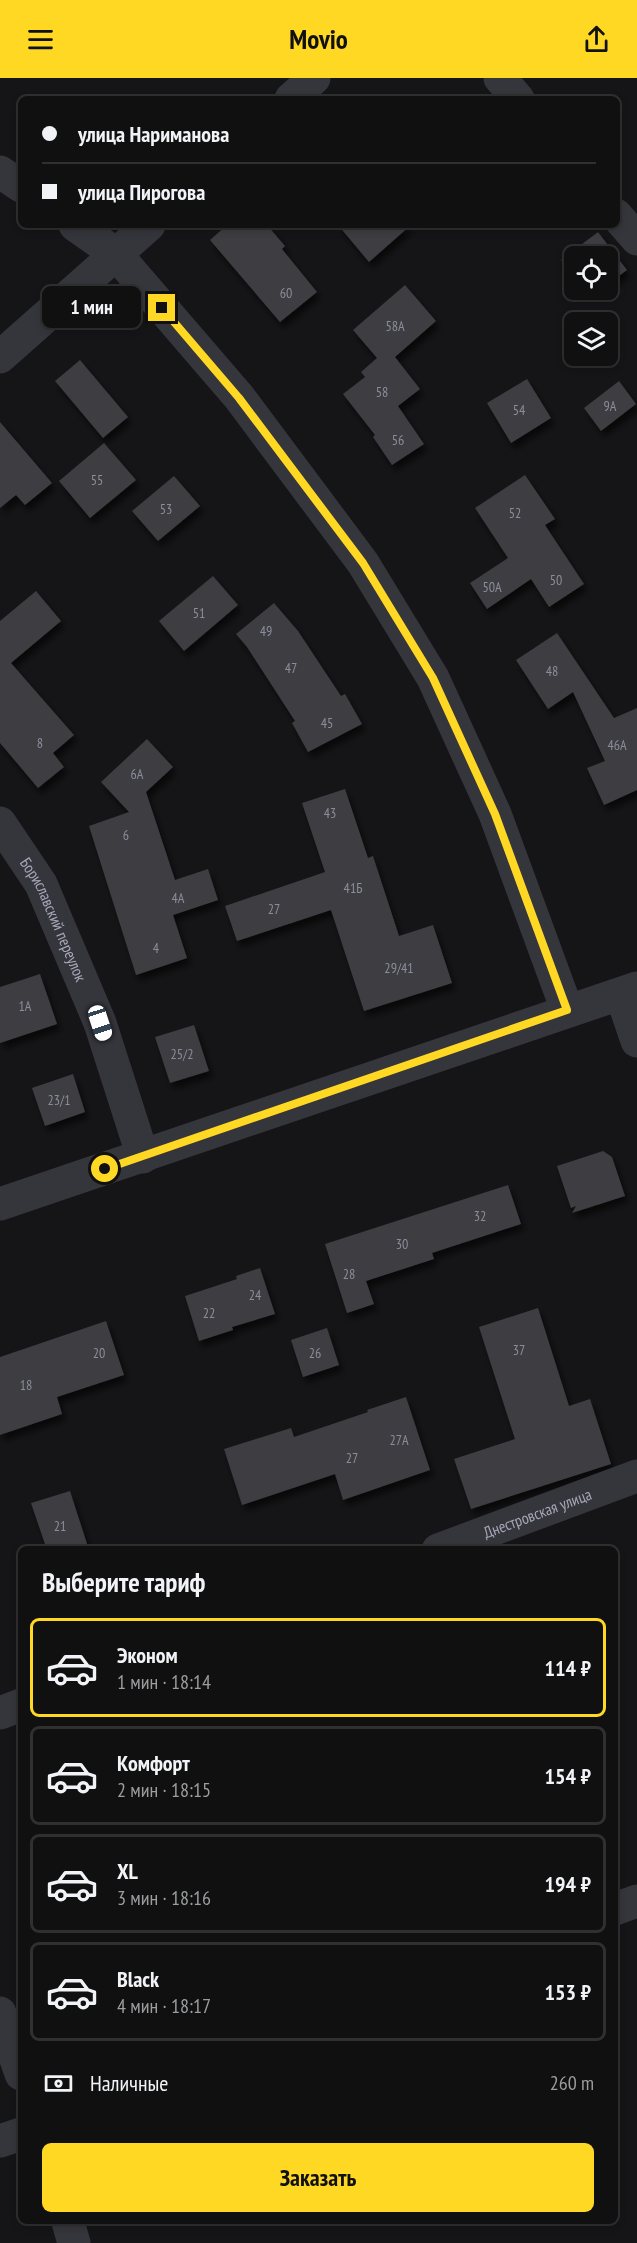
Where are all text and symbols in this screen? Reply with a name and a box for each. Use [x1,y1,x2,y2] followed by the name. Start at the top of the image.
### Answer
[289,22,348,56] text: Movio
[24,23,57,56] icon: menu
[580,23,613,56] icon: share
[78,120,229,148] text: улица Нариманова
[78,178,205,206] text: улица Пирогова
[564,246,618,366] map controls
[564,246,618,300] button: locate
[280,284,292,302] house number: 60
[42,287,141,329] callout: 1 мин
[70,294,113,320] text: 1 мин
[148,294,175,321] route end
[564,312,618,366] button: layers
[385,317,405,335] house number: 58А
[376,383,388,401] house number: 58
[604,397,617,415] house number: 9А
[513,401,526,419] house number: 54
[392,431,404,449] house number: 56
[91,471,103,489] house number: 55
[160,500,172,518] house number: 53
[509,504,521,522] house number: 52
[550,571,562,589] house number: 50
[482,578,502,596] house number: 50А
[193,604,205,622] house number: 51
[260,622,272,640] house number: 49
[285,659,297,677] house number: 47
[546,662,558,680] house number: 48
[321,714,333,732] house number: 45
[37,734,43,752] house number: 8
[607,736,627,754] house number: 46А
[131,765,144,783] house number: 6А
[324,804,336,822] house number: 43
[123,826,129,844] house number: 6
[16,854,91,985] street label: Бориславский переулок
[344,879,362,897] house number: 41Б
[172,889,185,907] house number: 4А
[268,900,280,918] house number: 27
[153,939,160,957] house number: 4
[384,959,414,977] house number: 29/41
[19,997,32,1015] house number: 1А
[86,1003,114,1043] car
[170,1045,194,1063] house number: 25/2
[47,1091,71,1109] house number: 23/1
[91,1155,118,1182] route start
[474,1207,486,1225] house number: 32
[396,1235,408,1253] house number: 30
[343,1265,355,1283] house number: 28
[249,1286,262,1304] house number: 24
[203,1304,215,1322] house number: 22
[513,1341,525,1359] house number: 37
[93,1344,105,1362] house number: 20
[309,1344,321,1362] house number: 26
[20,1376,32,1394] house number: 18
[389,1431,409,1449] house number: 27А
[346,1449,358,1467] house number: 27
[481,1484,594,1542] street label: Днестровская улица
[54,1517,66,1535] house number: 21
[42,1565,205,1599] text: Выберите тариф
[45,1641,99,1695] icon: car
[117,1641,178,1669] text: Эконом
[544,1654,591,1682] text: 114 ₽
[117,1669,211,1695] text: 1 мин · 18:14
[45,1749,99,1803] icon: car
[117,1749,190,1777] text: Комфорт
[544,1762,591,1790] text: 154 ₽
[117,1777,211,1803] text: 2 мин · 18:15
[45,1857,99,1911] icon: car
[117,1857,138,1885] text: XL
[544,1870,591,1898] text: 194 ₽
[117,1885,211,1911] text: 3 мин · 18:16
[45,1965,99,2019] icon: car
[117,1965,159,1993] text: Black
[544,1978,591,2006] text: 153 ₽
[117,1993,211,2019] text: 4 мин · 18:17
[42,2067,75,2100] icon: cash
[90,2069,168,2097] text: Наличные
[550,2070,594,2096] text: 260 m
[42,2143,594,2212] button: Заказать

